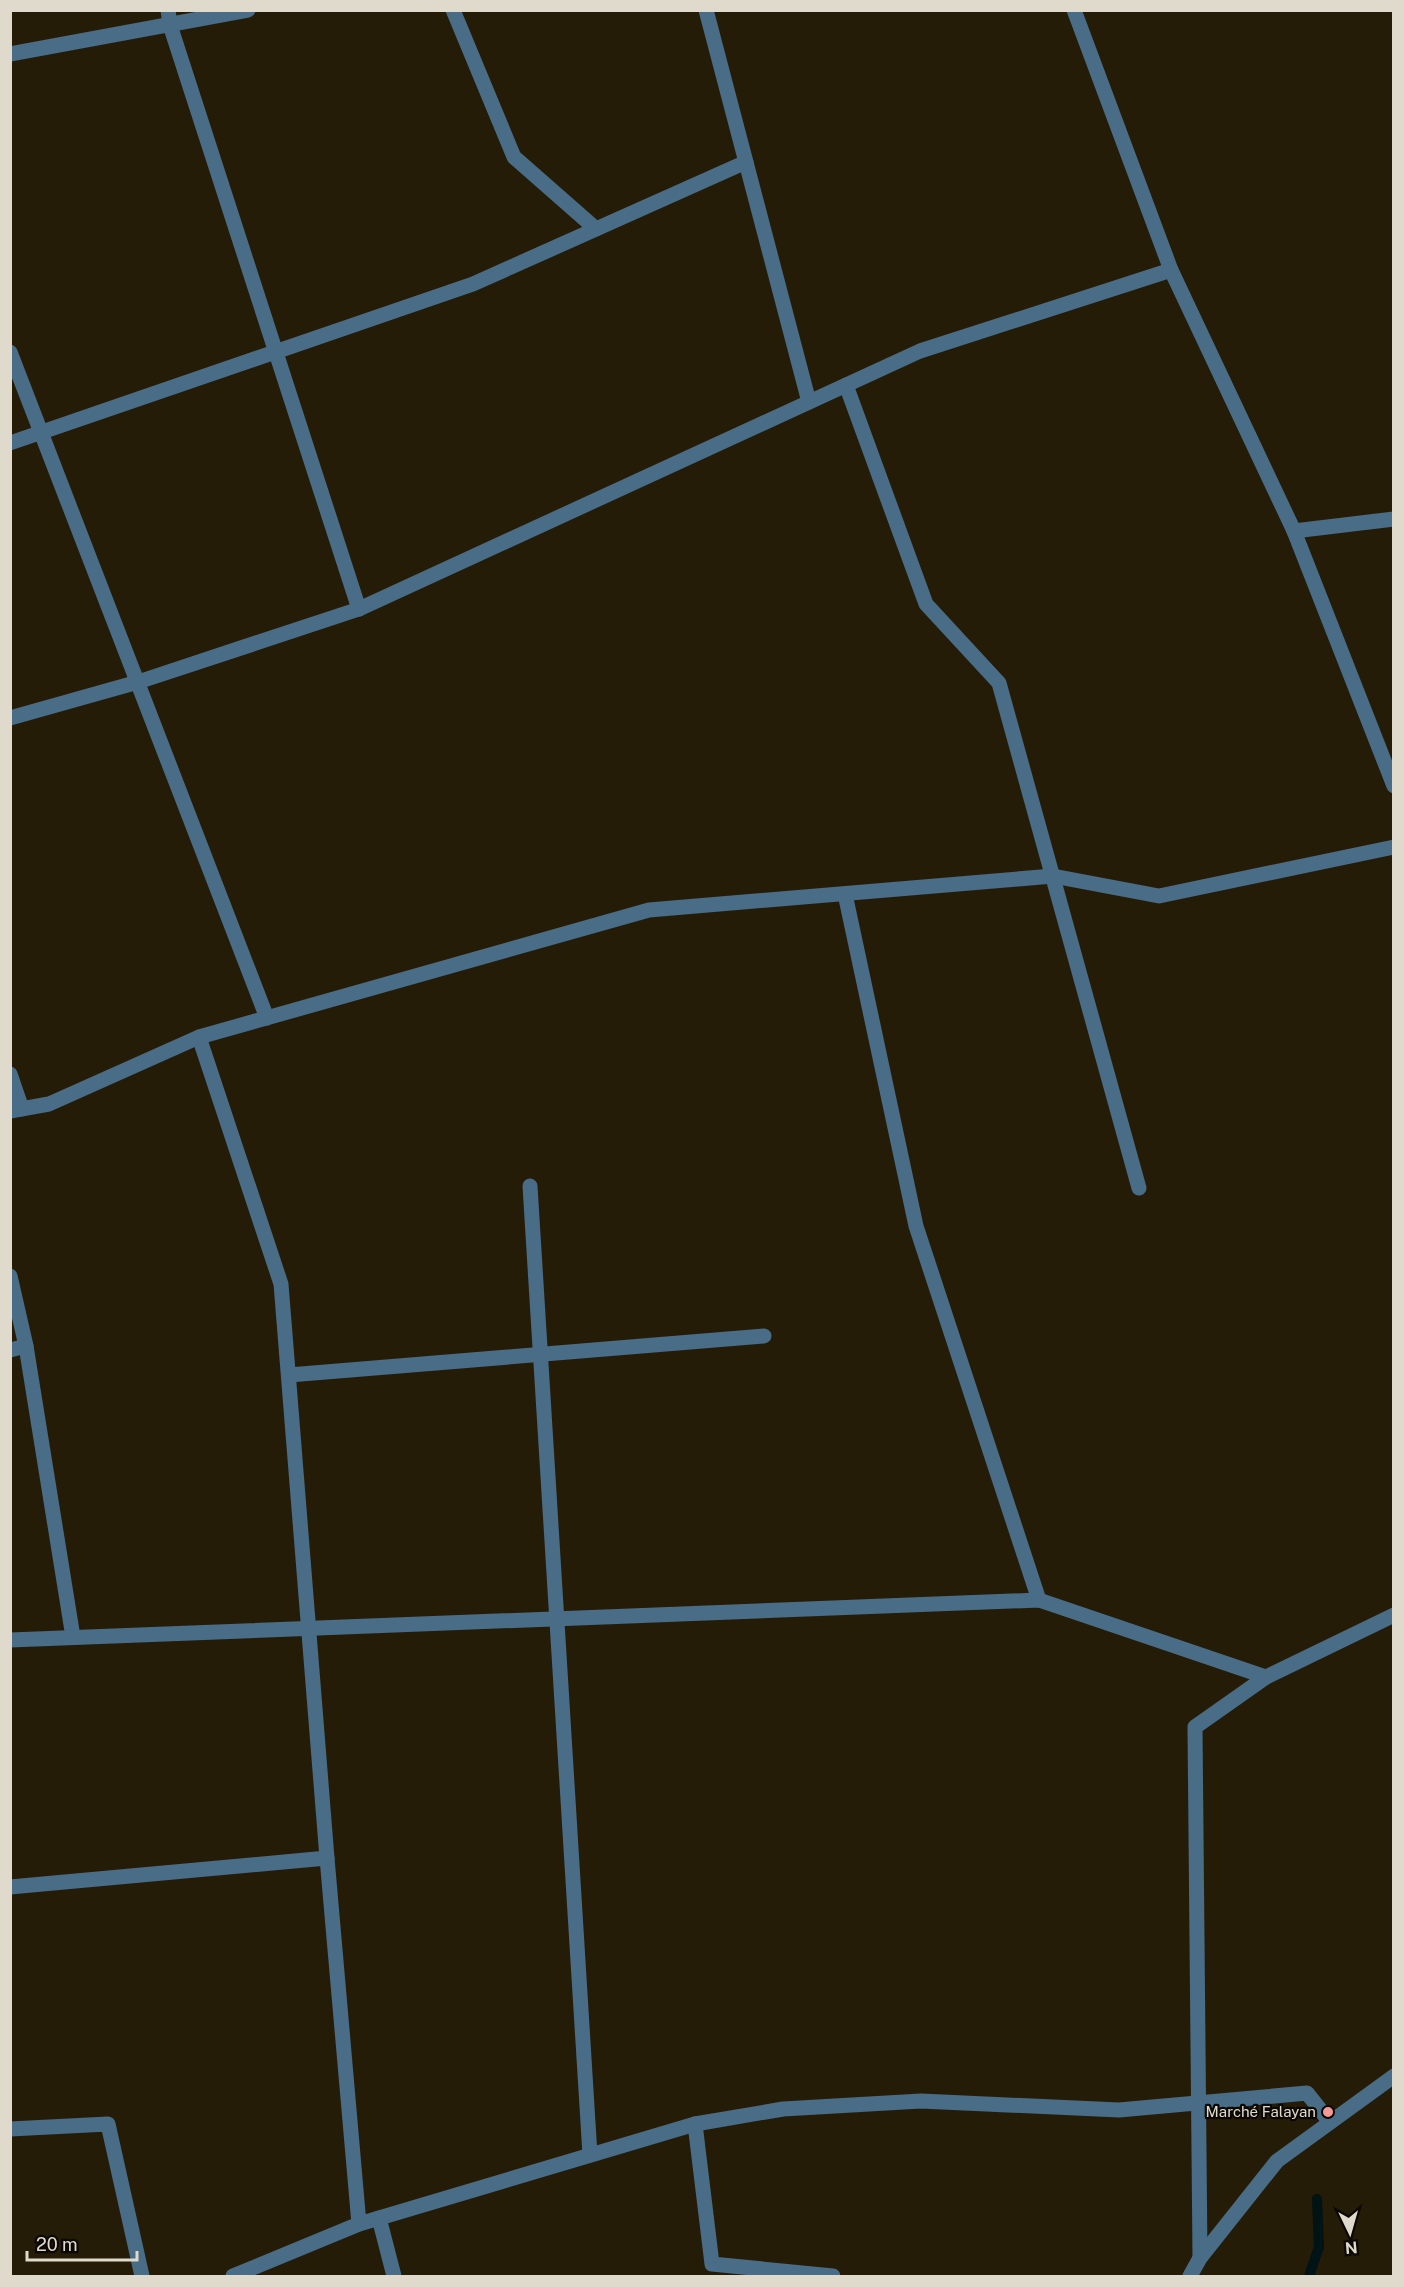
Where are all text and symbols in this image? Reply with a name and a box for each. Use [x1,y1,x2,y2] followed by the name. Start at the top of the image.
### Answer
[1206,2103,1316,2120] place label: Marché Falayan
[1321,2105,1335,2119] marker: Marché Falayan
[1320,2203,1380,2263] north arrow
[27,2224,136,2262] scale bar
[36,2234,78,2255] text: 20 m
[1344,2237,1358,2257] text: N

